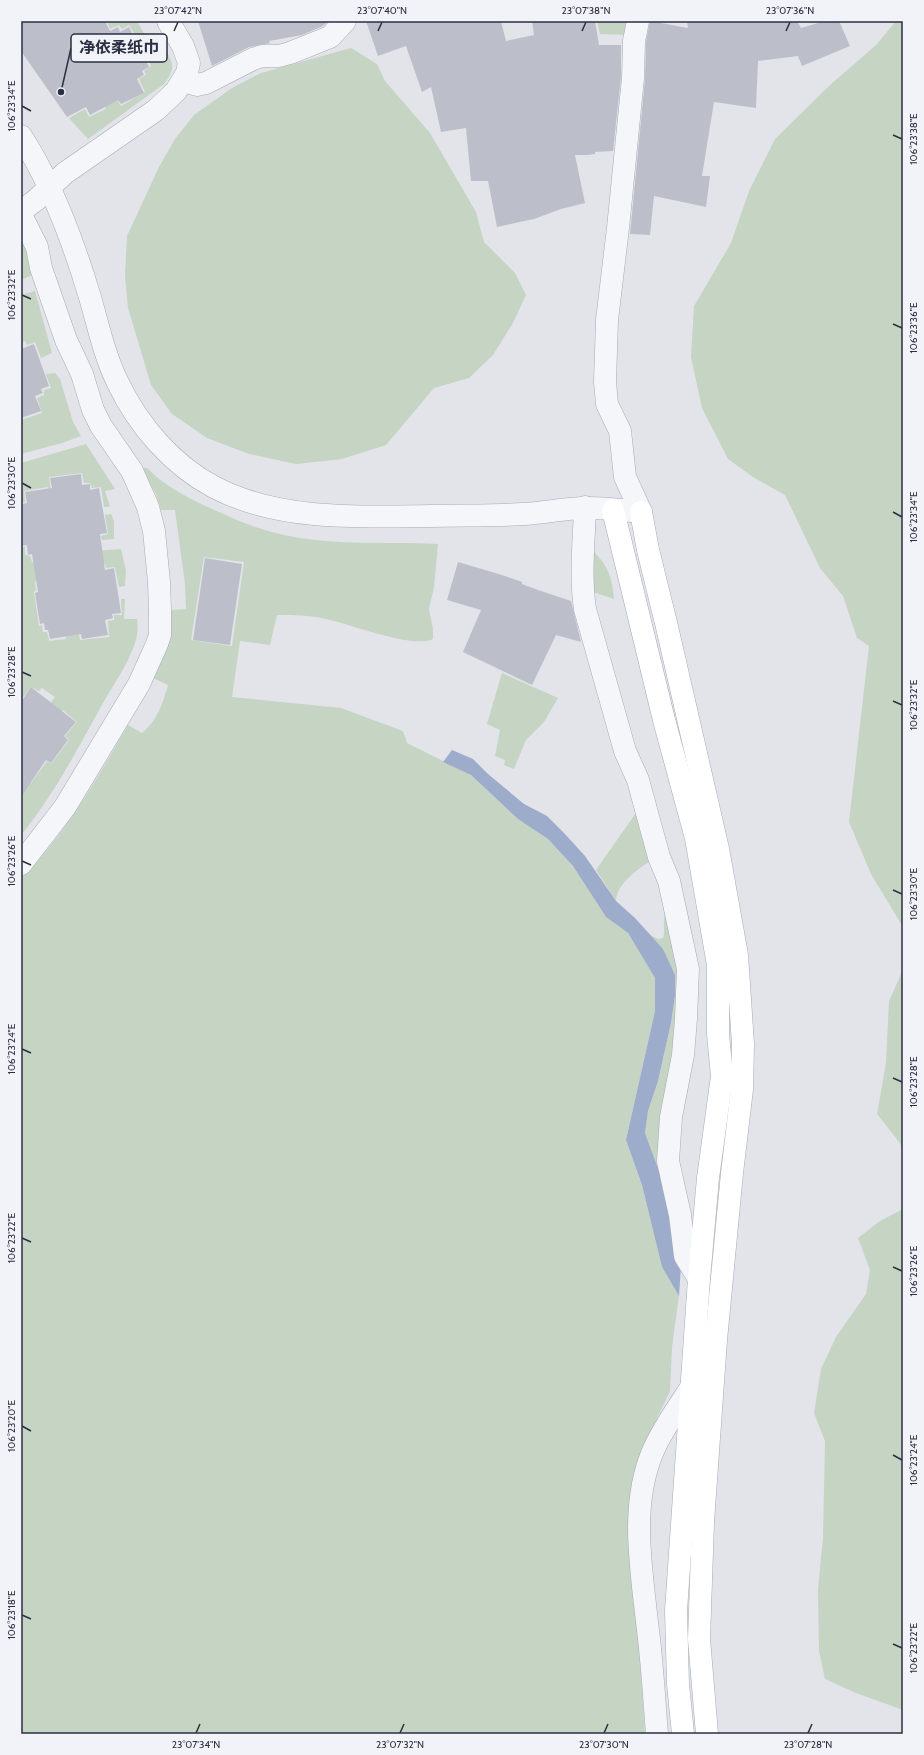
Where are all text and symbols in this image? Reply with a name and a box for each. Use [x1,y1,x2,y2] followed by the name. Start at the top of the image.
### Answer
[154,4,202,17] text: 23°07'42"N
[357,4,407,17] text: 23°07'40"N
[562,4,610,17] text: 23°07'38"N
[766,4,814,17] text: 23°07'36"N
[71,34,167,62] callout: 净依柔纸巾
[79,38,159,57] text: 净依柔纸巾
[5,80,18,131] text: 106°23'34"E
[907,113,920,165] text: 106°23'38"E
[5,269,18,320] text: 106°23'32"E
[907,302,920,353] text: 106°23'36"E
[5,456,18,509] text: 106°23'30"E
[907,491,920,542] text: 106°23'34"E
[5,646,18,698] text: 106°23'28"E
[907,679,920,730] text: 106°23'32"E
[5,835,18,886] text: 106°23'26"E
[907,867,920,920] text: 106°23'30"E
[5,1023,18,1074] text: 106°23'24"E
[907,1056,920,1108] text: 106°23'28"E
[5,1212,18,1263] text: 106°23'22"E
[907,1245,920,1296] text: 106°23'26"E
[5,1400,18,1452] text: 106°23'20"E
[907,1434,920,1485] text: 106°23'24"E
[5,1590,18,1640] text: 106°23'18"E
[907,1622,920,1673] text: 106°23'22"E
[172,1738,220,1751] text: 23°07'34"N
[376,1738,424,1751] text: 23°07'32"N
[579,1738,629,1751] text: 23°07'30"N
[784,1738,832,1751] text: 23°07'28"N

